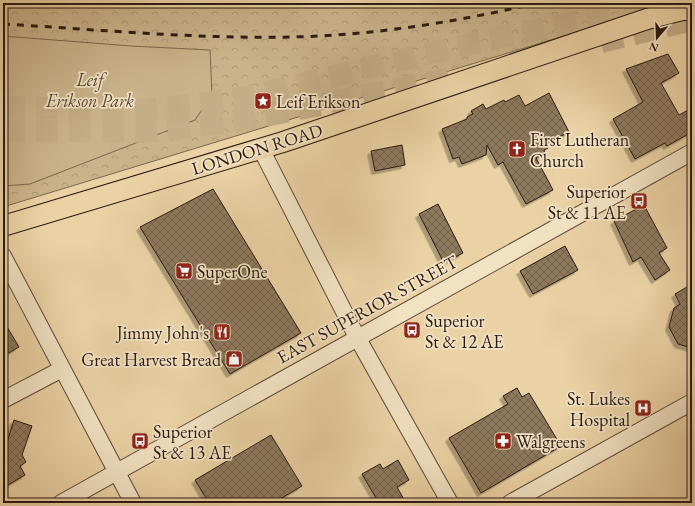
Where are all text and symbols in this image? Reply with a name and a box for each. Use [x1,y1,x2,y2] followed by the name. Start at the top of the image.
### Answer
[637,18,677,58] north arrow
[647,39,660,56] text: N
[45,68,134,112] park label: Leif Erikson Park
[276,90,361,113] place label: Leif Erikson
[253,91,273,111] place icon: Leif Erikson
[189,118,325,180] street label: LONDON ROAD
[530,128,630,172] place label: First Lutheran Church
[507,139,527,159] church icon: First Lutheran Church
[548,180,626,224] place label: Superior St & 11 AE
[629,191,649,211] bus stop icon: Superior St & 11 AE
[273,249,462,368] street label: EAST SUPERIOR STREET
[197,260,268,283] place label: SuperOne
[174,261,194,281] supermarket icon: SuperOne
[425,309,503,353] place label: Superior St & 12 AE
[402,320,422,340] bus stop icon: Superior St & 12 AE
[115,321,209,344] place label: Jimmy John's
[212,322,232,342] restaurant icon: Jimmy John's
[81,348,222,371] place label: Great Harvest Bread
[224,349,244,369] shop icon: Great Harvest Bread
[567,387,630,431] place label: St. Lukes Hospital
[633,398,653,418] hospital icon: St. Lukes Hospital
[153,420,231,464] place label: Superior St & 13 AE
[516,430,585,453] place label: Walgreens
[130,431,150,451] bus stop icon: Superior St & 13 AE
[493,431,513,451] pharmacy icon: Walgreens

